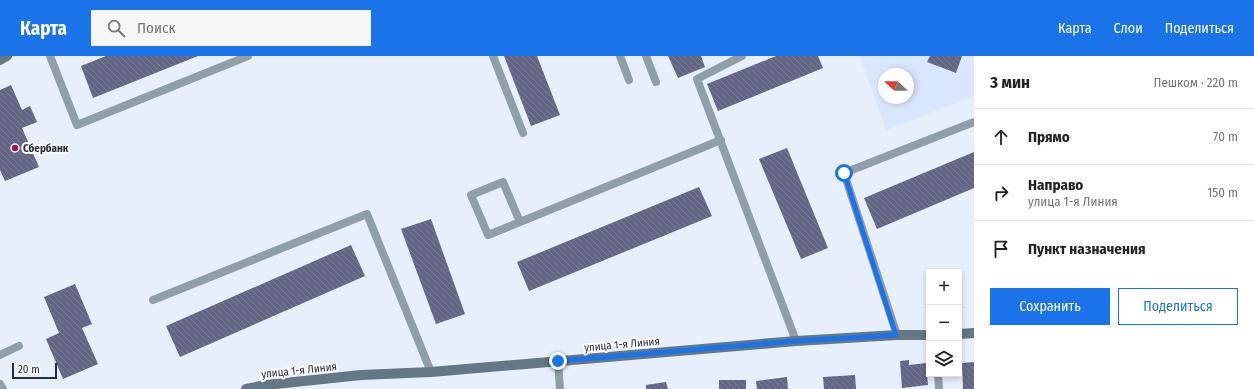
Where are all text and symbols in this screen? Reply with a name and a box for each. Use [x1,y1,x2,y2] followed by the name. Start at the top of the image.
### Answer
[91,10,371,46] search box
[20,17,67,40] text: Карта
[105,17,127,39] icon: search
[137,19,175,37] text: Поиск
[1058,20,1092,37] text: Карта
[1114,20,1143,37] text: Слои
[1165,20,1234,37] text: Поделиться
[878,68,914,104] north arrow
[990,72,1030,93] text: 3 мин
[1154,75,1238,90] text: Пешком · 220 m
[990,126,1012,148] icon: ahead
[1028,128,1070,146] text: Прямо
[1213,129,1238,144] text: 70 m
[23,142,69,155] place label: Сбербанк
[10,143,20,153] marker: Сбербанк
[835,164,853,182] route start
[1028,176,1083,194] text: Направо
[990,182,1012,204] icon: right
[1207,185,1238,200] text: 150 m
[1028,194,1118,209] text: улица 1-я Линия
[990,238,1012,260] icon: arrive
[1028,240,1146,258] text: Пункт назначения
[926,269,962,377] map controls
[926,269,962,305] button: +
[990,288,1110,325] button: Сохранить
[1118,288,1238,325] button: Поделиться
[926,305,962,341] button: −
[584,335,660,354] street label: улица 1-я Линия
[926,341,962,377] button: layers
[549,352,567,370] route end
[261,360,338,381] street label: улица 1-я Линия
[12,361,57,380] scale bar
[18,363,40,376] text: 20 m

